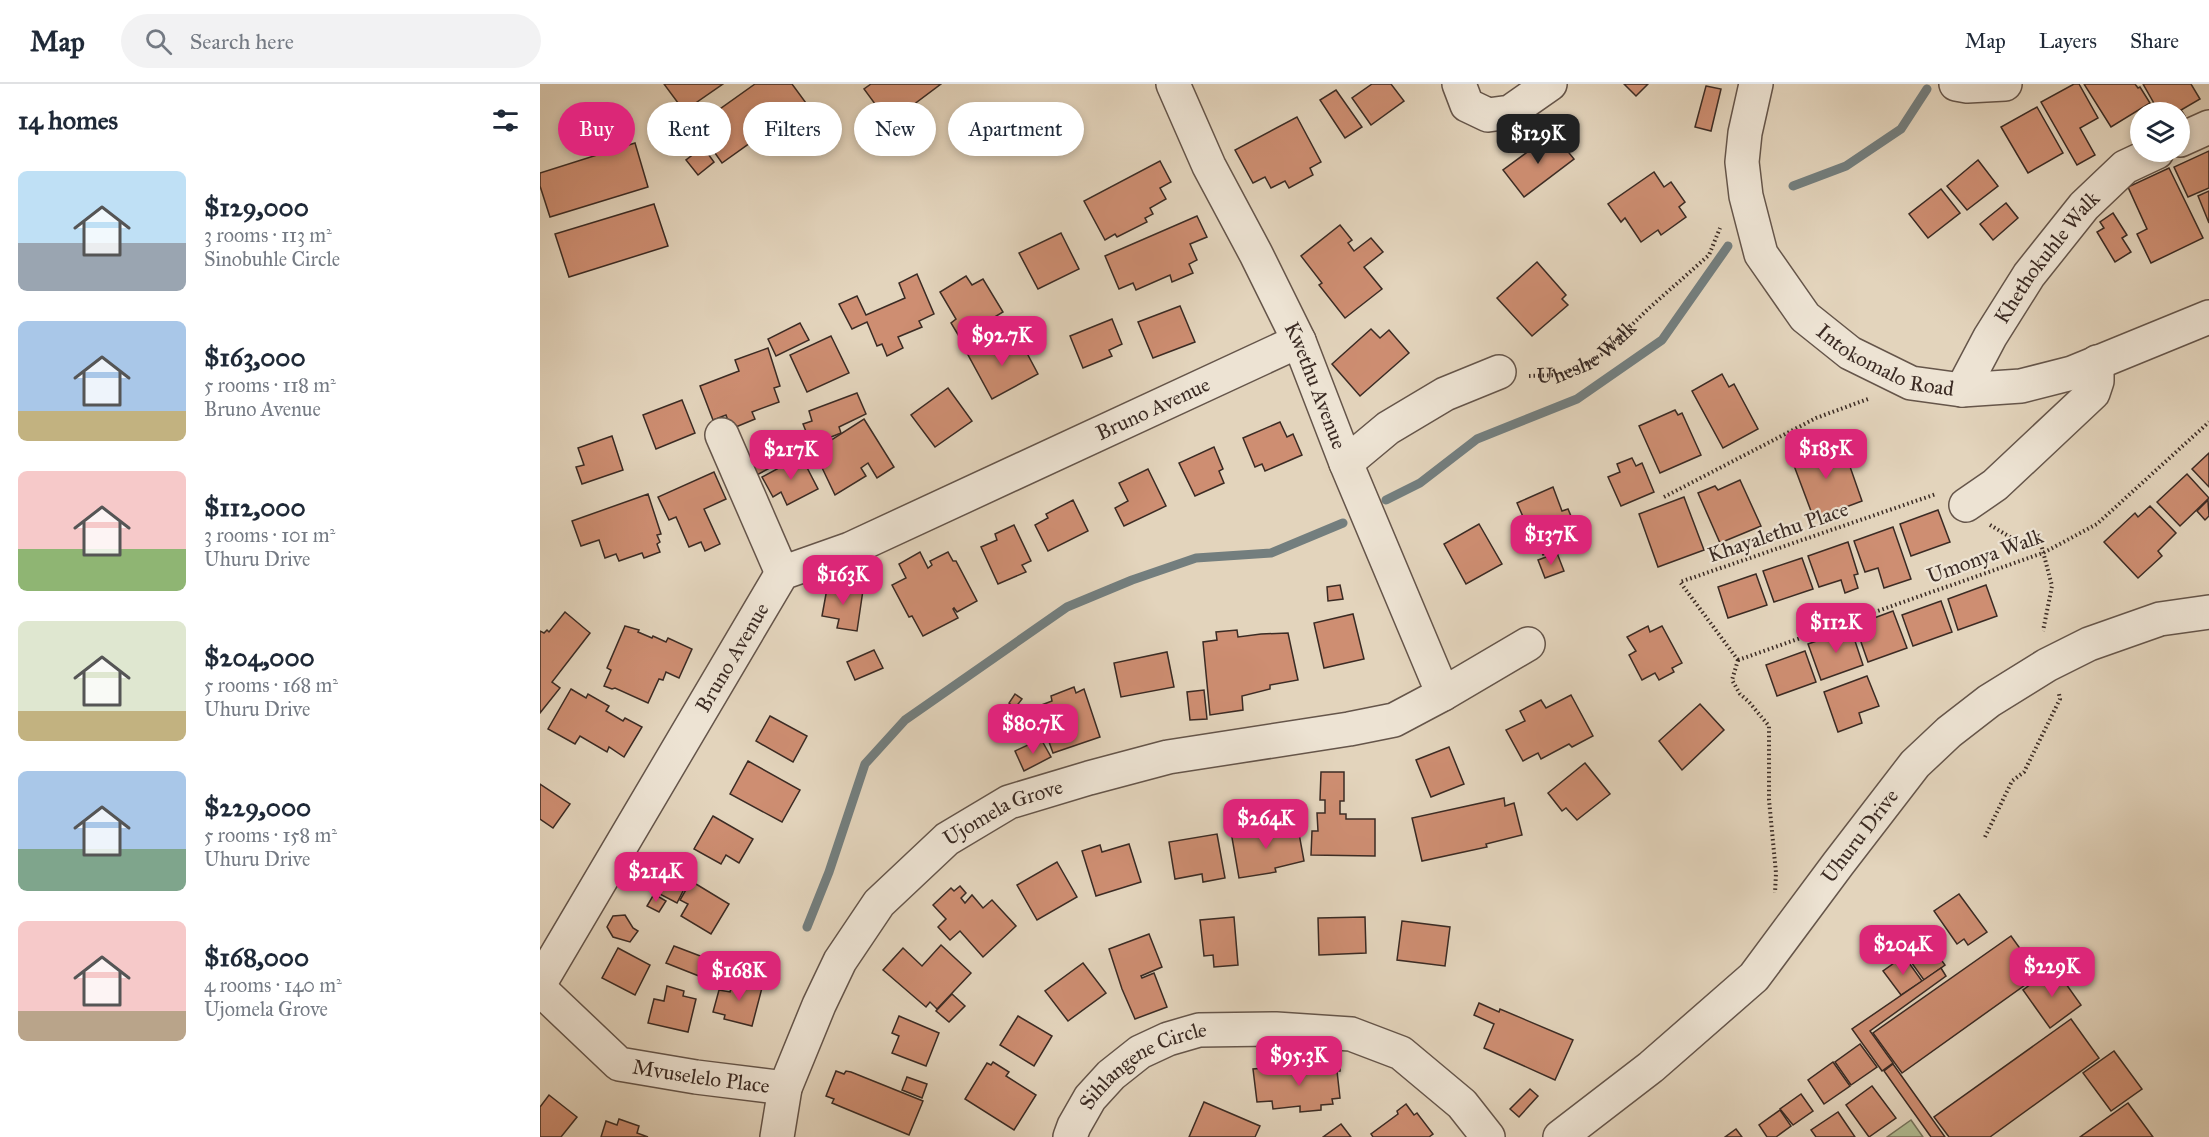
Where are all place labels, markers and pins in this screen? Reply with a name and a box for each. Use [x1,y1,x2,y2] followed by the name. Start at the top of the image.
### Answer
[1496,114,1580,165] pin: $129K
[953,316,1051,367] pin: $92.7K
[1784,429,1868,480] pin: $185K
[749,430,833,481] pin: $217K
[1509,515,1593,566] pin: $137K
[801,555,885,606] pin: $163K
[1794,603,1878,654] pin: $112K
[984,704,1082,755] pin: $80.7K
[1224,799,1308,850] pin: $264K
[614,852,698,903] pin: $214K
[1861,925,1945,976] pin: $204K
[2010,947,2094,998] pin: $229K
[697,951,781,1002] pin: $168K
[1250,1036,1348,1087] pin: $95.3K

